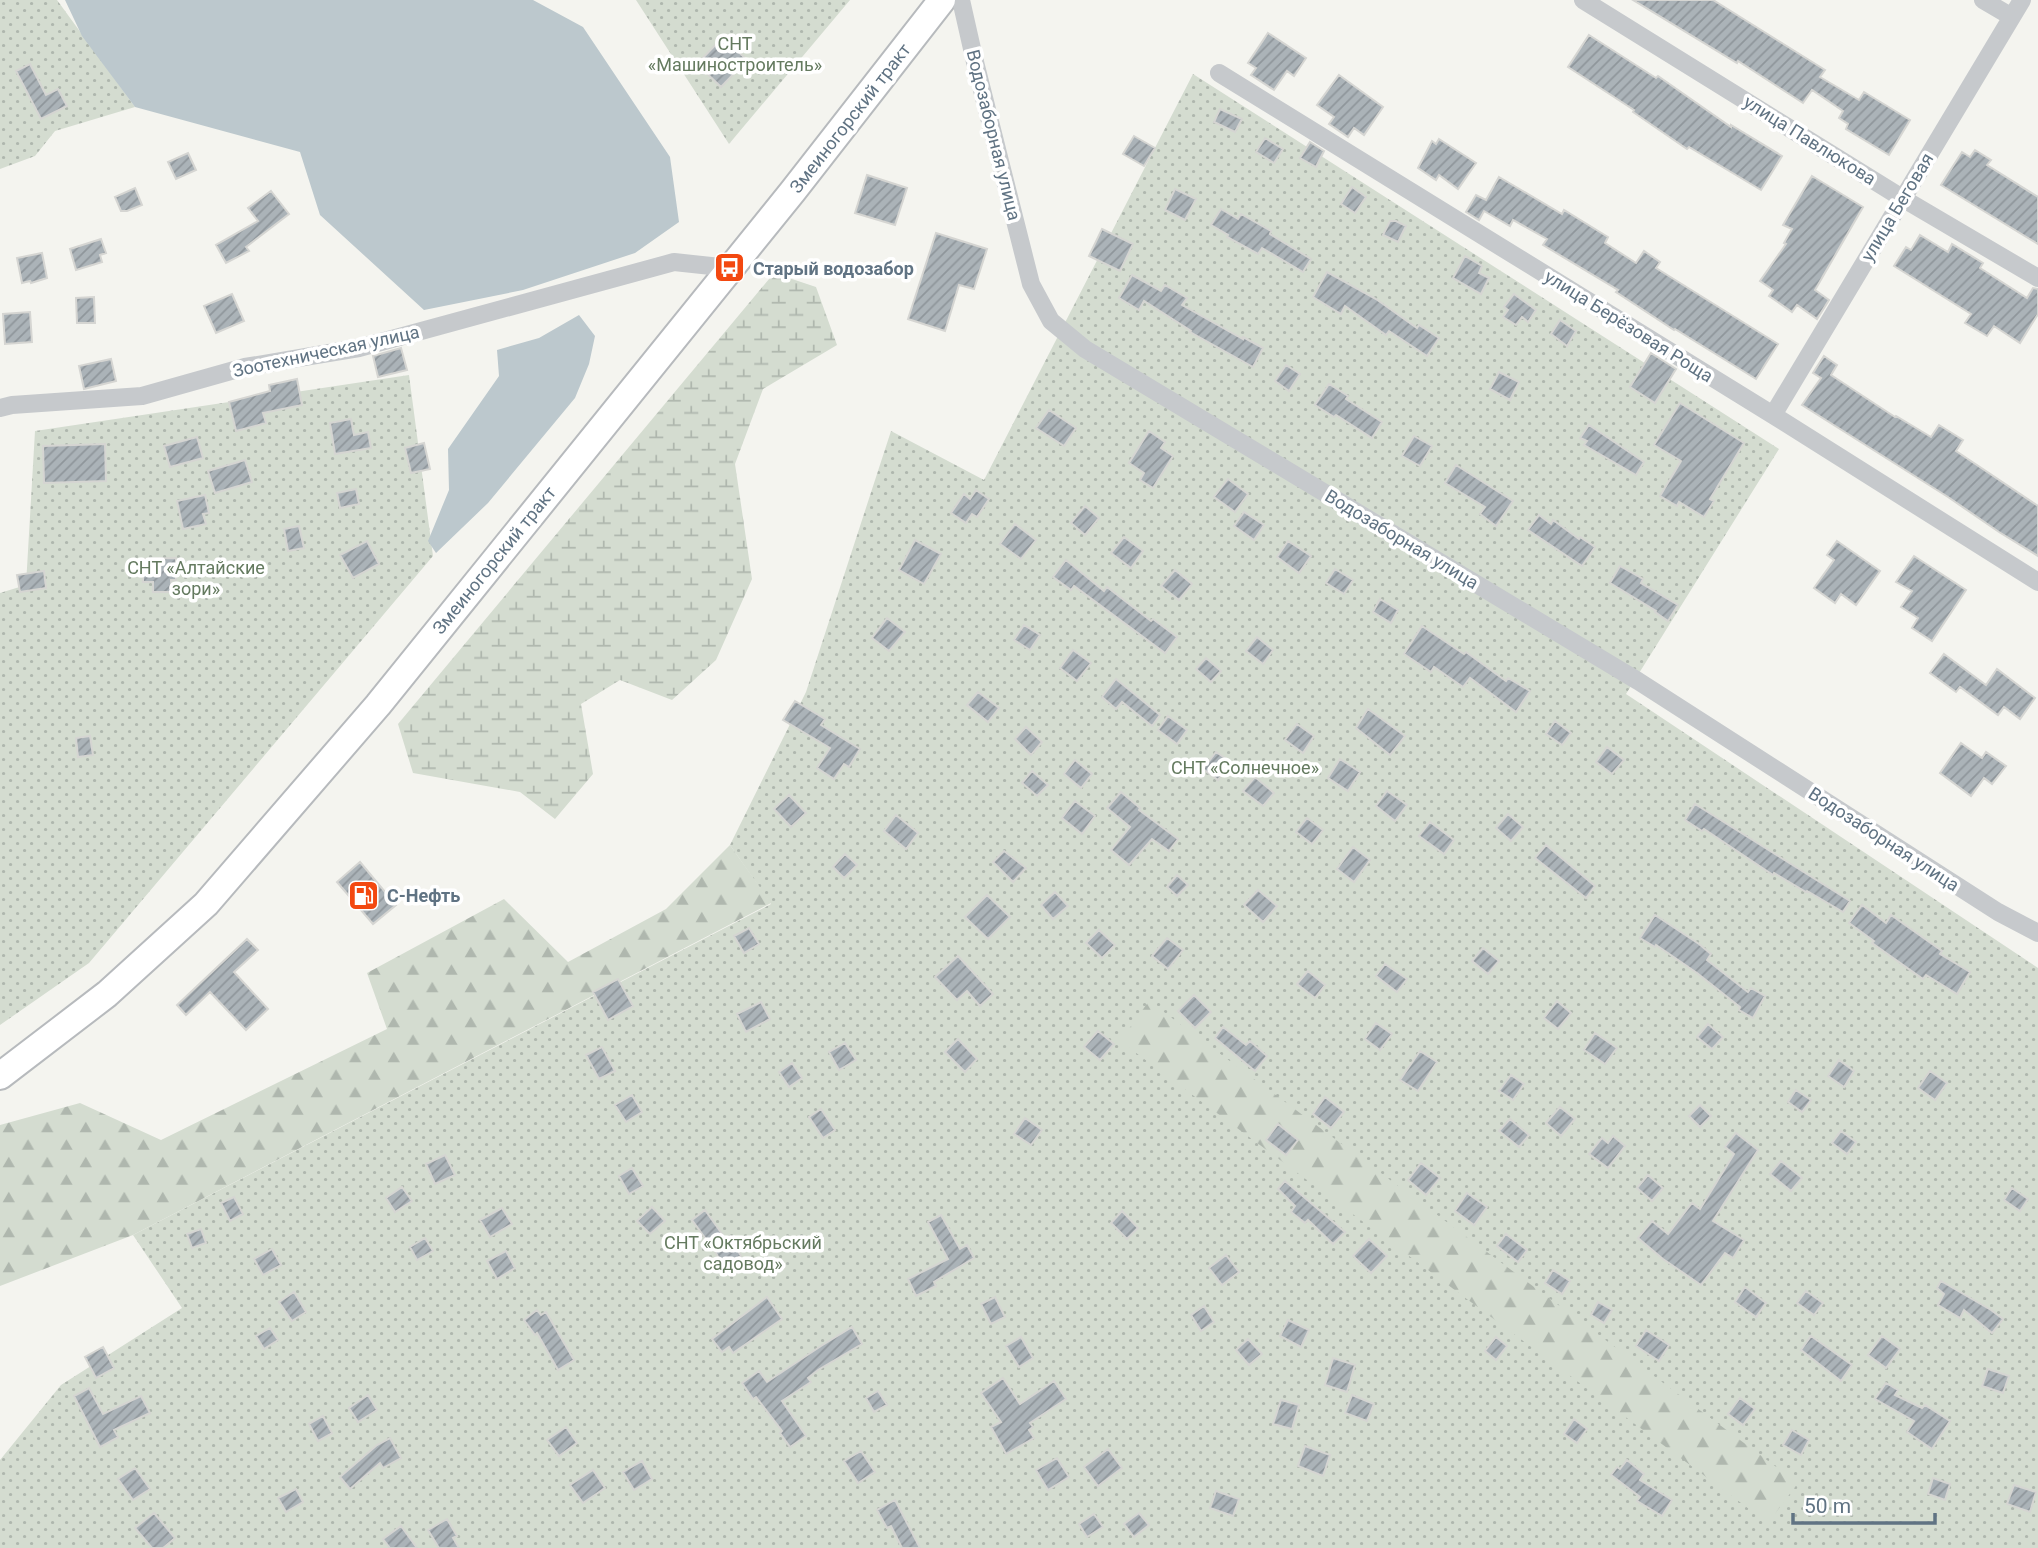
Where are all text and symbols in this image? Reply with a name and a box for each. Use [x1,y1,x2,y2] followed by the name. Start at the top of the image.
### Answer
[648,33,822,75] park label: СНТ «Машиностроитель»
[785,39,915,197] street label: Змеиногорский тракт
[963,47,1025,223] street label: Водозаборная улица
[1740,91,1880,189] street label: улица Павлюкова
[1856,149,1938,265] street label: улица Беговая
[713,251,747,285] bus stop icon: Старый водозабор
[753,258,914,279] place label: Старый водозабор
[1541,266,1717,386] street label: улица Берёзовая Роща
[231,321,421,381] street label: Зоотехническая улица
[428,482,560,638] street label: Змеиногорский тракт
[1322,485,1482,593] street label: Водозаборная улица
[127,557,265,599] park label: СНТ «Алтайские зори»
[1171,757,1319,778] park label: СНТ «Солнечное»
[1805,782,1963,896] street label: Водозаборная улица
[347,878,381,912] fuel station icon: С-Нефть
[387,885,460,906] place label: С-Нефть
[664,1232,822,1274] park label: СНТ «Октябрьский садовод»
[1793,1482,1935,1526] scale bar
[1804,1494,1851,1518] text: 50 m

